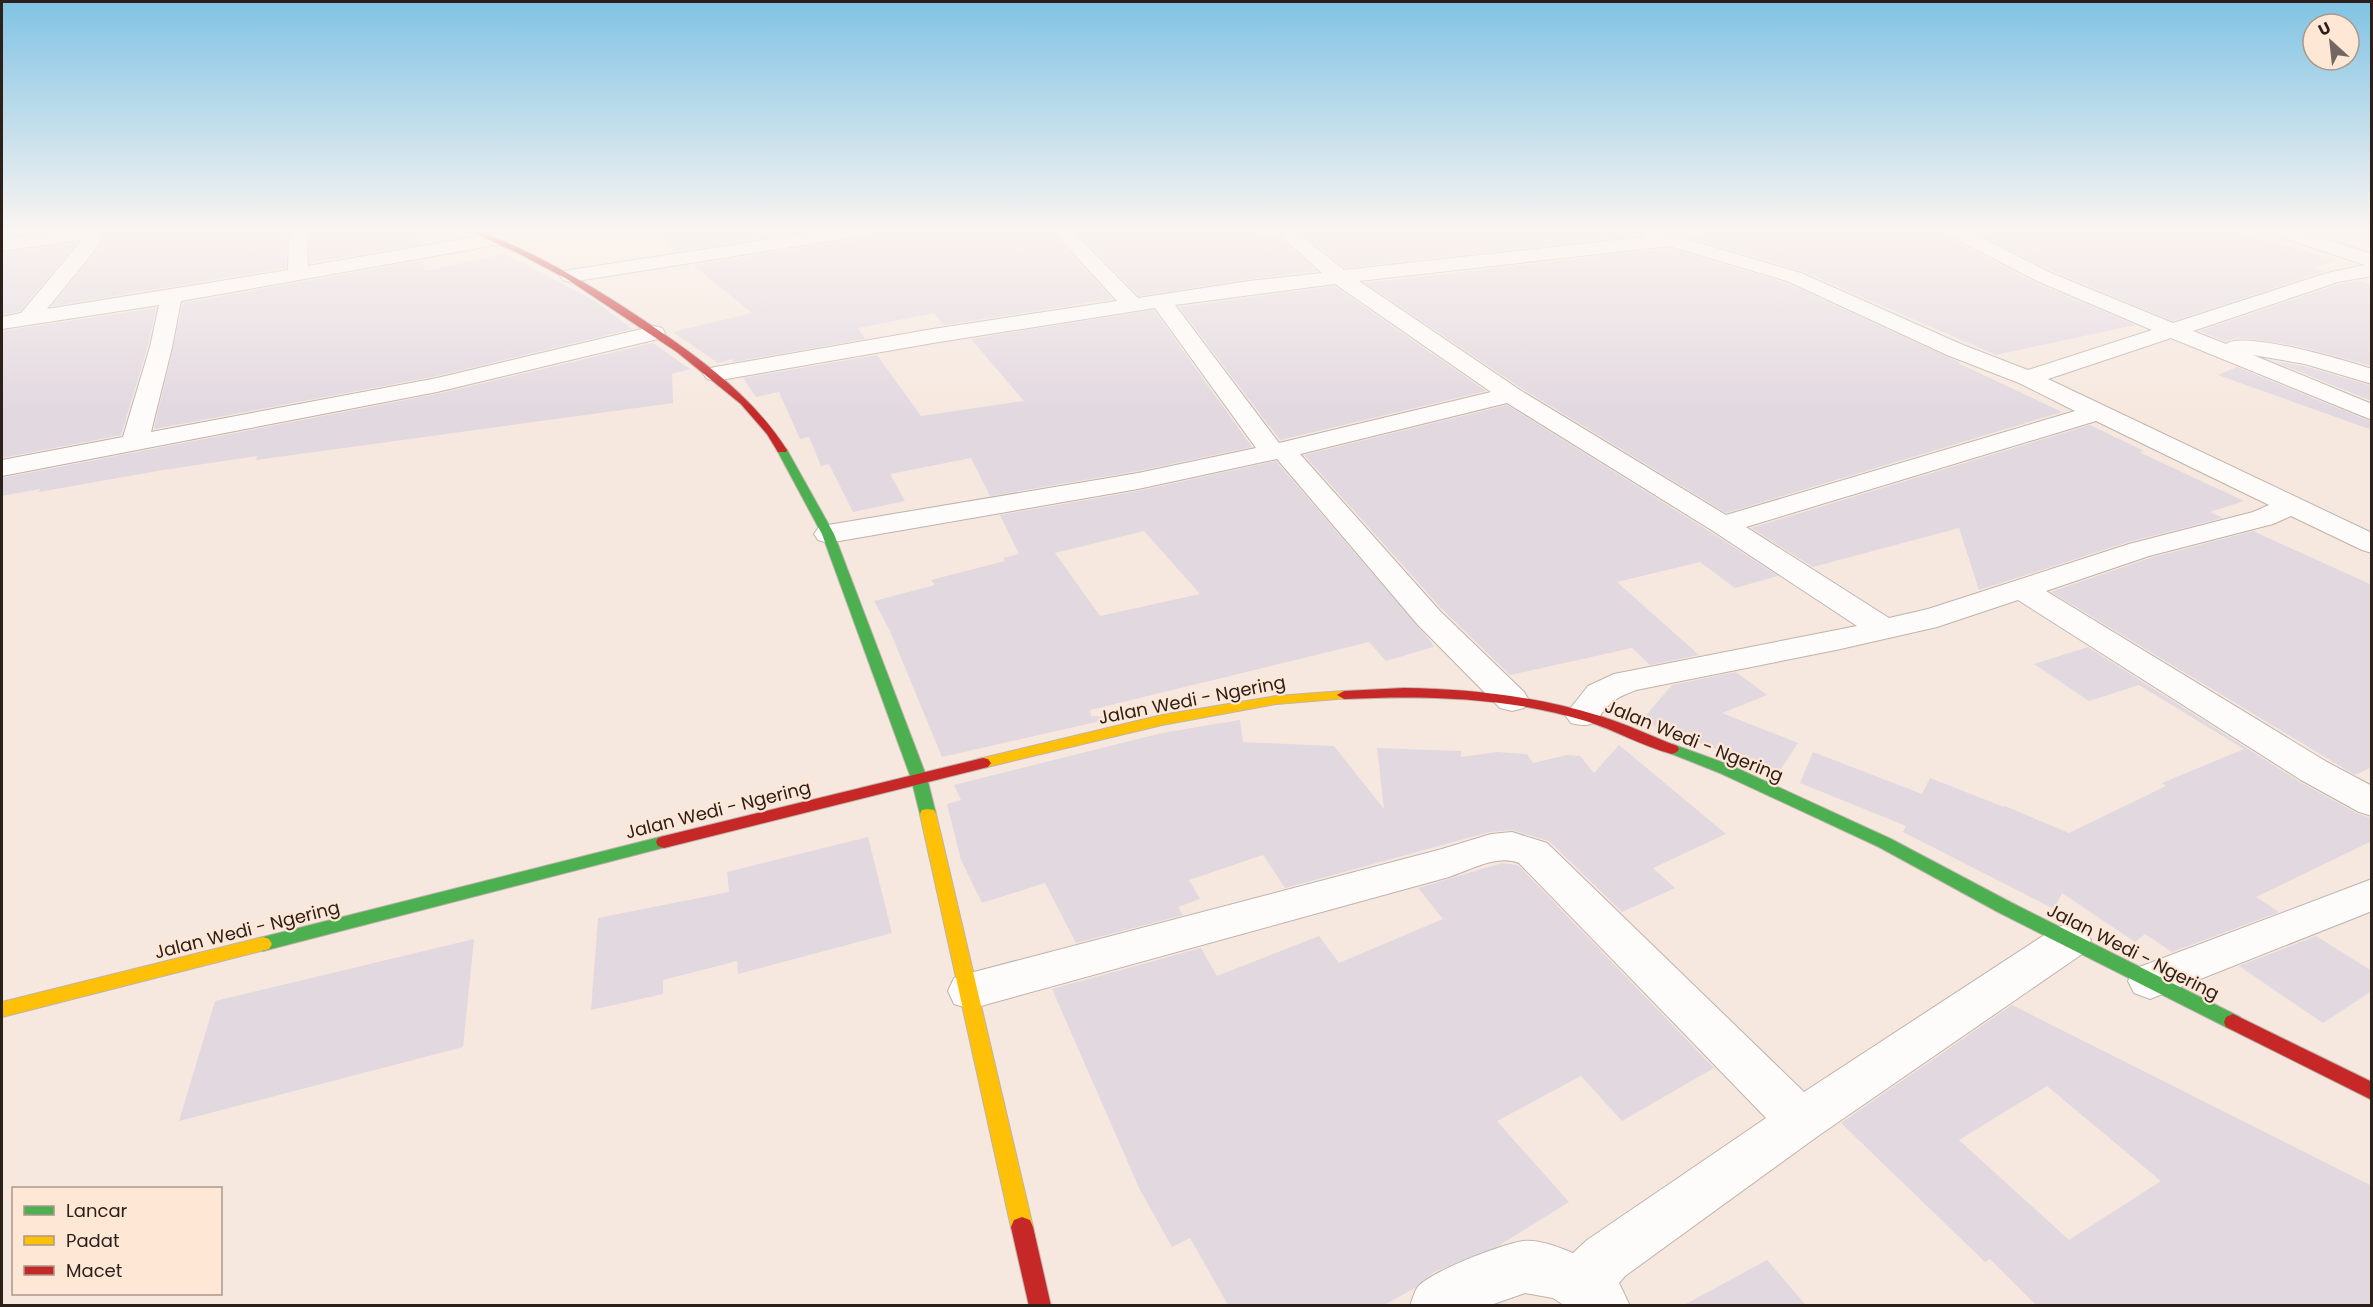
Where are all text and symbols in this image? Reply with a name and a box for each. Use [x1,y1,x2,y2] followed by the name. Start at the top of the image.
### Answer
[2301,12,2361,72] north arrow
[2314,16,2335,42] text: U
[1096,669,1288,730] street label: Jalan Wedi - Ngering
[1601,693,1787,788] street label: Jalan Wedi - Ngering
[623,774,813,845] street label: Jalan Wedi - Ngering
[152,894,342,965] street label: Jalan Wedi - Ngering
[2043,897,2224,1006] street label: Jalan Wedi - Ngering
[12,1187,222,1295] legend
[66,1198,128,1223] text: Lancar
[66,1228,119,1253] text: Padat
[66,1258,122,1283] text: Macet

